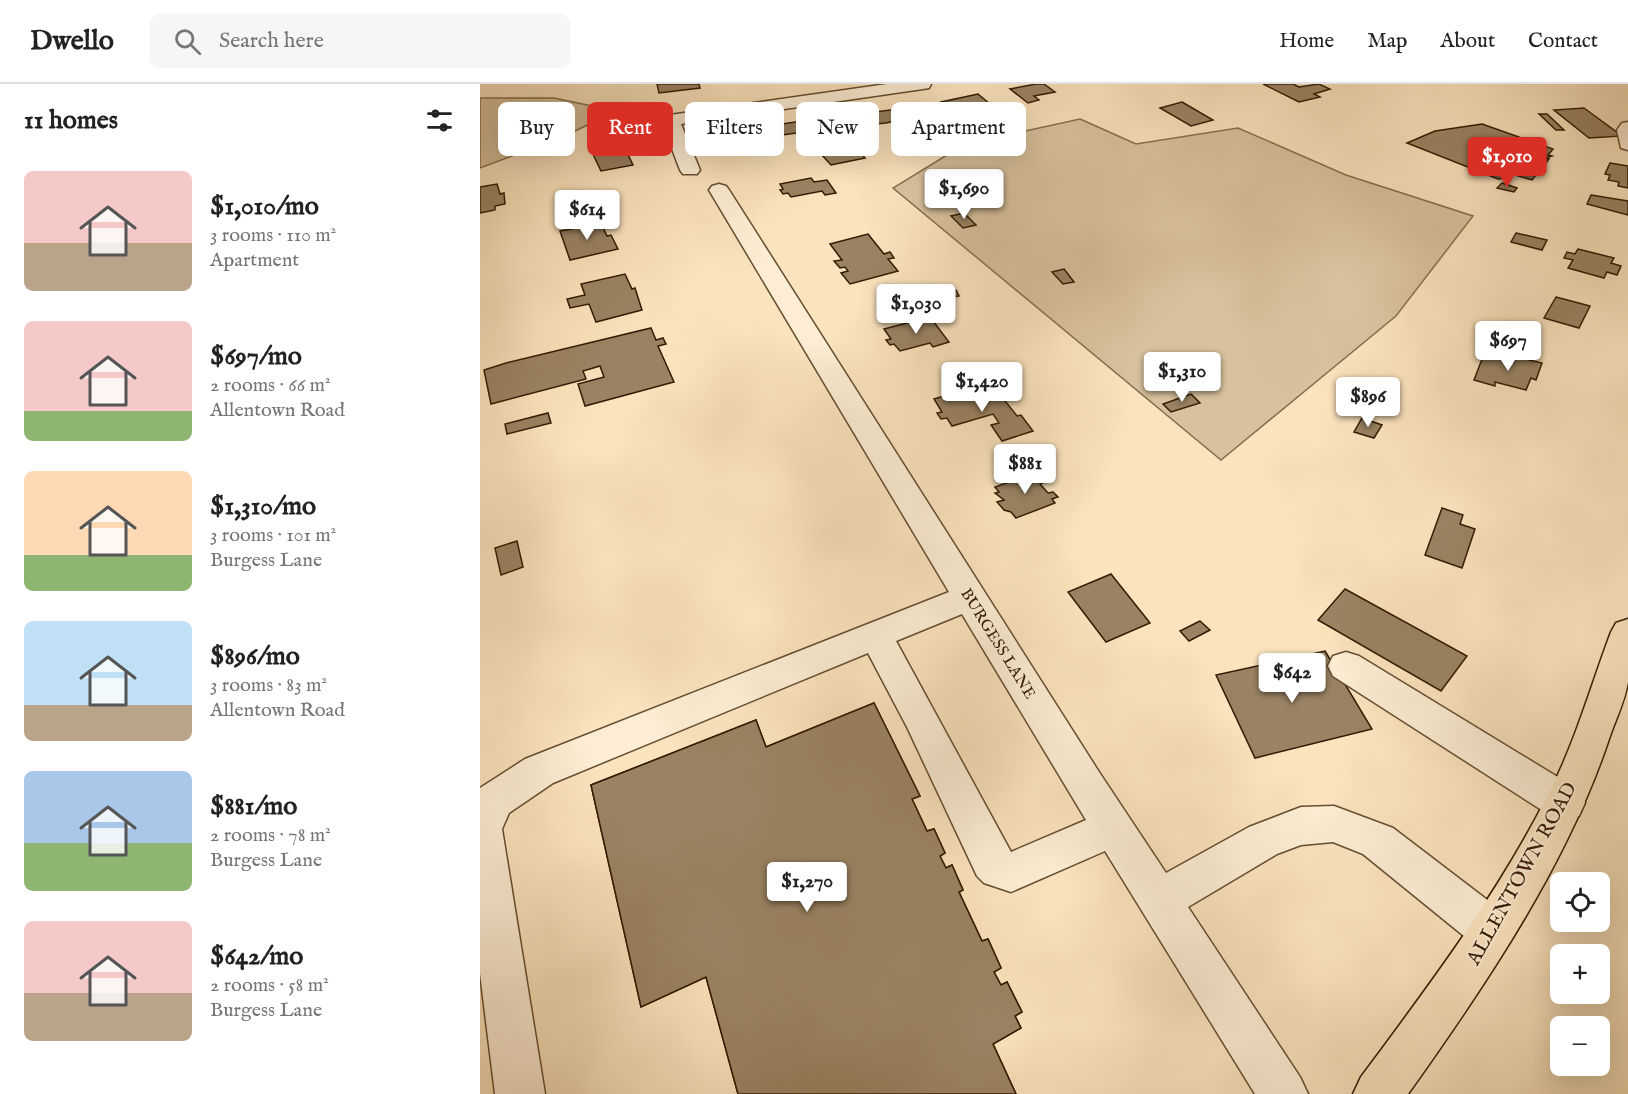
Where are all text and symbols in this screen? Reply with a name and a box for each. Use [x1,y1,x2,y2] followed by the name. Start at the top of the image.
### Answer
[150,14,570,68] search box
[30,24,114,59] text: Dwello
[171,25,204,58] icon: search
[219,27,324,55] text: Search here
[1279,28,1334,55] text: Home
[1367,28,1407,55] text: Map
[1440,28,1495,55] text: About
[1528,28,1598,55] text: Contact
[498,102,575,156] chip: Buy
[587,102,673,156] chip: Rent
[685,102,784,156] chip: Filters
[796,102,879,156] chip: New
[891,102,1026,156] chip: Apartment
[24,104,118,137] text: 11 homes
[423,104,456,137] icon: filters
[1458,137,1556,188] pin: $1,010
[1482,144,1532,169] text: $1,010
[915,169,1013,220] pin: $1,690
[939,176,989,201] text: $1,690
[210,190,319,223] text: $1,010/mo
[551,190,623,241] pin: $614
[72,195,144,267] icon: home
[569,197,605,222] text: $614
[210,223,336,248] text: 3 rooms · 110 m²
[210,248,299,273] text: Apartment
[867,284,965,335] pin: $1,030
[891,291,941,316] text: $1,030
[1472,321,1544,372] pin: $697
[1489,328,1527,353] text: $697
[210,340,302,373] text: $697/mo
[72,345,144,417] icon: home
[1133,352,1231,403] pin: $1,310
[1158,359,1206,384] text: $1,310
[933,362,1031,413] pin: $1,420
[955,369,1009,394] text: $1,420
[210,373,331,398] text: 2 rooms · 66 m²
[1332,377,1404,428] pin: $896
[1350,384,1386,409] text: $896
[210,398,345,423] text: Allentown Road
[989,444,1061,495] pin: $881
[1008,451,1042,476] text: $881
[210,490,316,523] text: $1,310/mo
[72,495,144,567] icon: home
[210,523,336,548] text: 3 rooms · 101 m²
[210,548,322,573] text: Burgess Lane
[955,585,1039,703] street label: BURGESS LANE
[210,640,300,673] text: $896/mo
[72,645,144,717] icon: home
[1256,653,1328,704] pin: $642
[1273,660,1311,685] text: $642
[210,673,327,698] text: 3 rooms · 83 m²
[210,698,345,723] text: Allentown Road
[1461,778,1583,970] street label: ALLENTOWN ROAD
[210,790,297,823] text: $881/mo
[72,795,144,867] icon: home
[210,823,331,848] text: 2 rooms · 78 m²
[210,848,322,873] text: Burgess Lane
[758,862,856,913] pin: $1,270
[781,869,833,894] text: $1,270
[1550,872,1610,1076] map controls
[1550,872,1610,932] button: locate
[210,940,303,973] text: $642/mo
[1550,944,1610,1004] button: +
[72,945,144,1017] icon: home
[210,973,329,998] text: 2 rooms · 58 m²
[210,998,322,1023] text: Burgess Lane
[1550,1016,1610,1076] button: −

